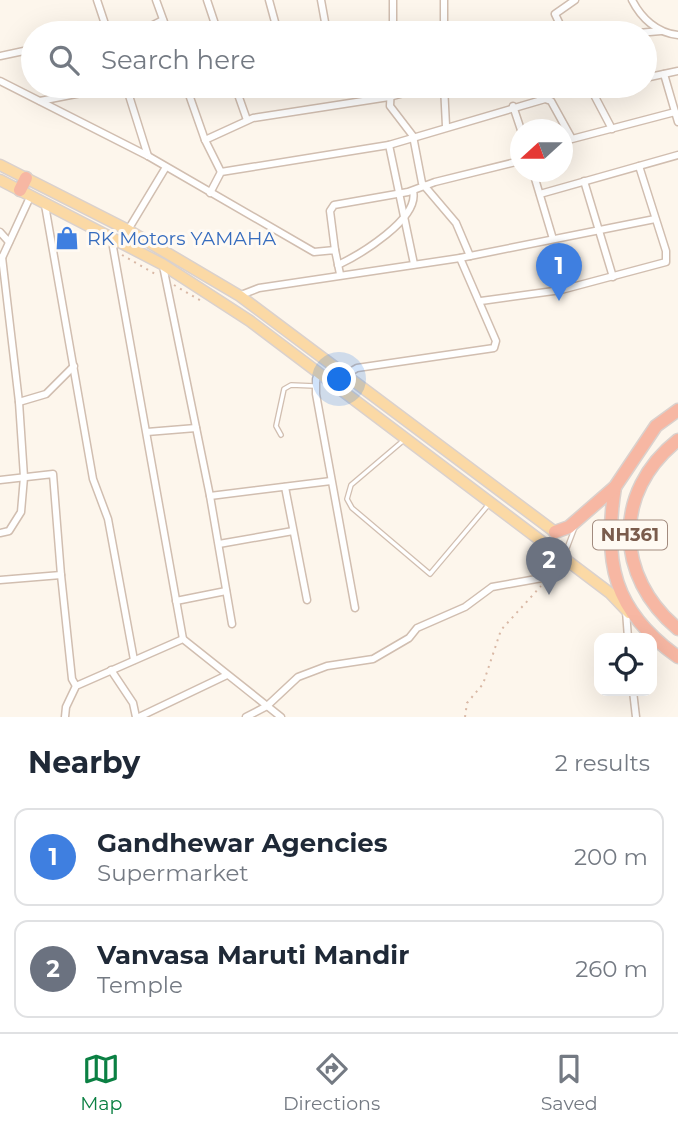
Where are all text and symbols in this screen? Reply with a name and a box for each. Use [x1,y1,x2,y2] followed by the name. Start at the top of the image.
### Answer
[21,21,657,98] search box
[45,41,83,79] icon: search
[101,44,256,76] text: Search here
[510,119,573,182] north arrow
[53,224,81,252] shop icon: RK Motors YAMAHA
[87,227,276,250] place label: RK Motors YAMAHA
[536,243,582,301] pin: 1
[322,362,356,396] your location
[593,520,667,550] road number: NH361
[526,537,572,595] pin: 2
[594,633,657,696] map controls
[594,633,657,696] button: locate
[28,744,140,781] text: Nearby
[555,749,650,777] text: 2 results
[97,827,388,859] text: Gandhewar Agencies
[48,843,58,871] text: 1
[574,843,648,871] text: 200 m
[97,859,249,887] text: Supermarket
[97,939,409,971] text: Vanvasa Maruti Mandir
[46,955,60,983] text: 2
[575,955,648,983] text: 260 m
[97,971,183,999] text: Temple
[80,1050,122,1115] tab: Map
[283,1050,380,1115] tab: Directions
[541,1050,598,1115] tab: Saved

